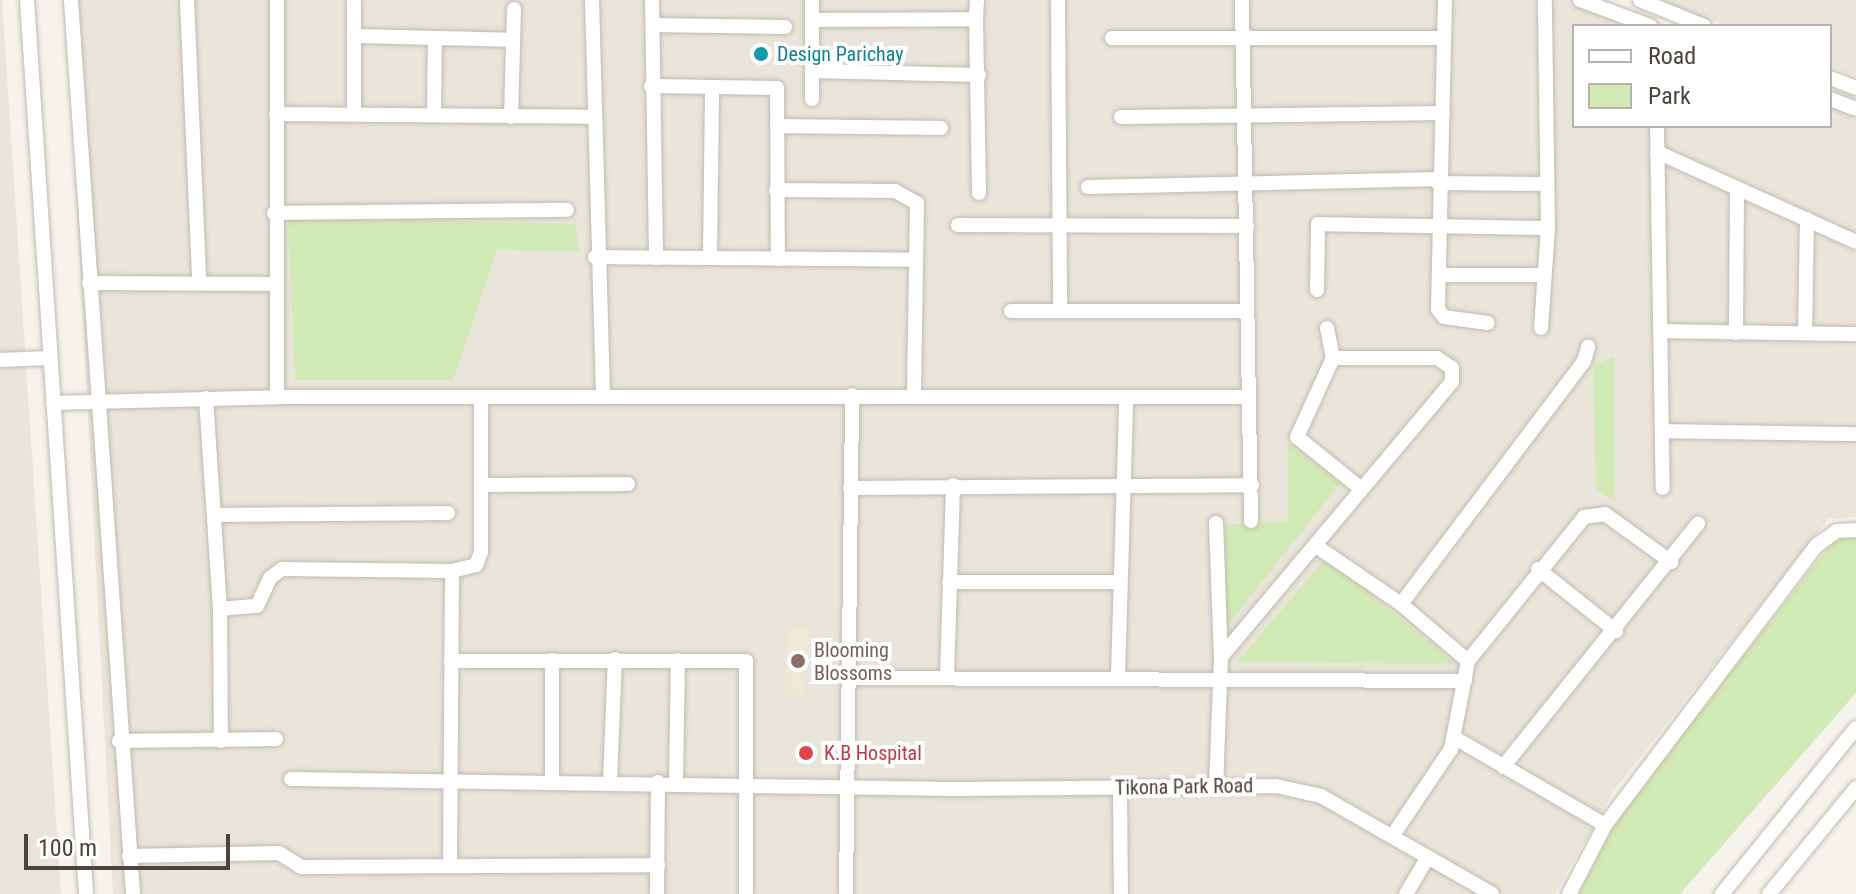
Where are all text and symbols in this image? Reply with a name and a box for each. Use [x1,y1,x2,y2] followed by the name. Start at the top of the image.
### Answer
[1572,24,1832,128] legend
[777,42,904,66] place label: Design Parichay
[1648,42,1696,70] text: Road
[752,45,770,63] marker: Design Parichay
[1648,82,1691,110] text: Park
[814,638,892,685] place label: Blooming Blossoms
[789,652,807,670] marker: Blooming Blossoms
[824,741,922,765] place label: K.B Hospital
[795,742,817,764] marker: K.B Hospital
[1115,774,1253,800] street label: Tikona Park Road
[28,818,234,868] scale bar
[38,834,97,862] text: 100 m

